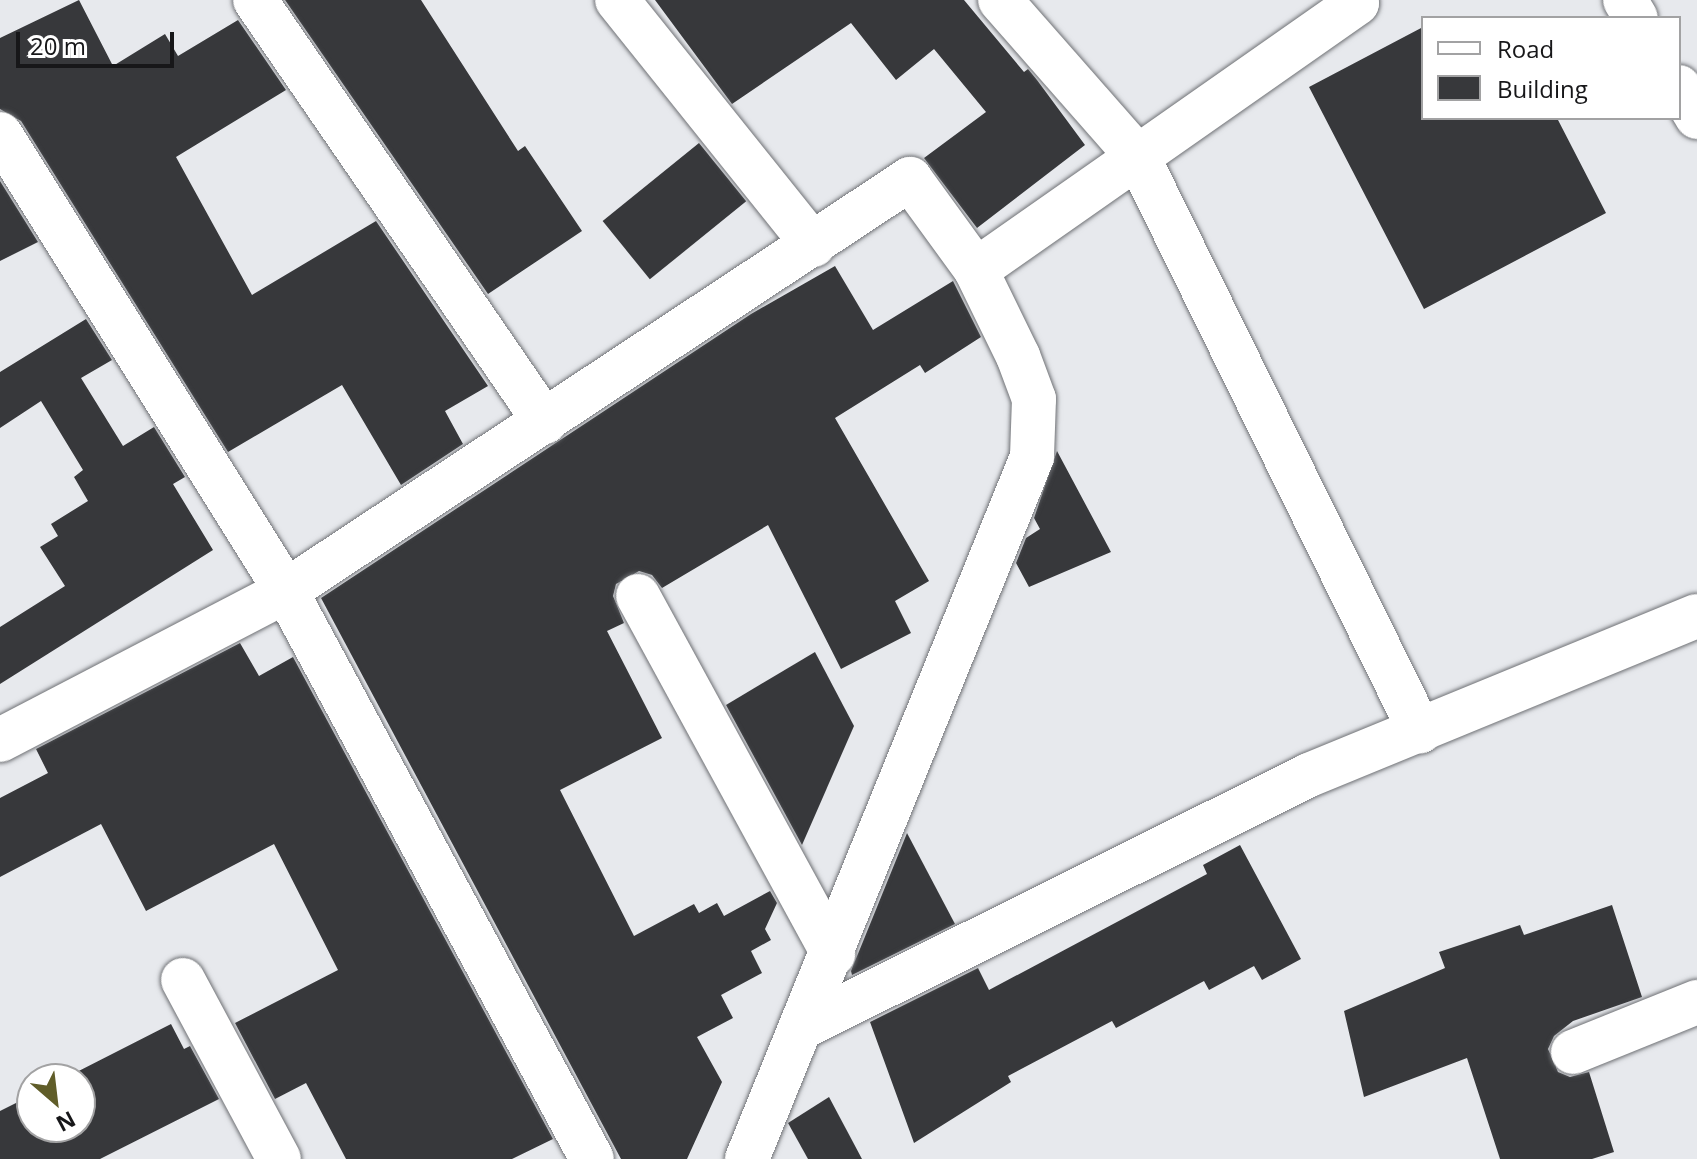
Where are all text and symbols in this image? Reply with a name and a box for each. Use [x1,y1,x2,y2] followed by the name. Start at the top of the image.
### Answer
[20,16,178,66] scale bar
[1421,16,1681,120] legend
[30,29,86,62] text: 20 m
[1497,32,1554,65] text: Road
[1497,72,1588,105] text: Building
[16,1063,96,1143] north arrow
[51,1105,81,1140] text: N

